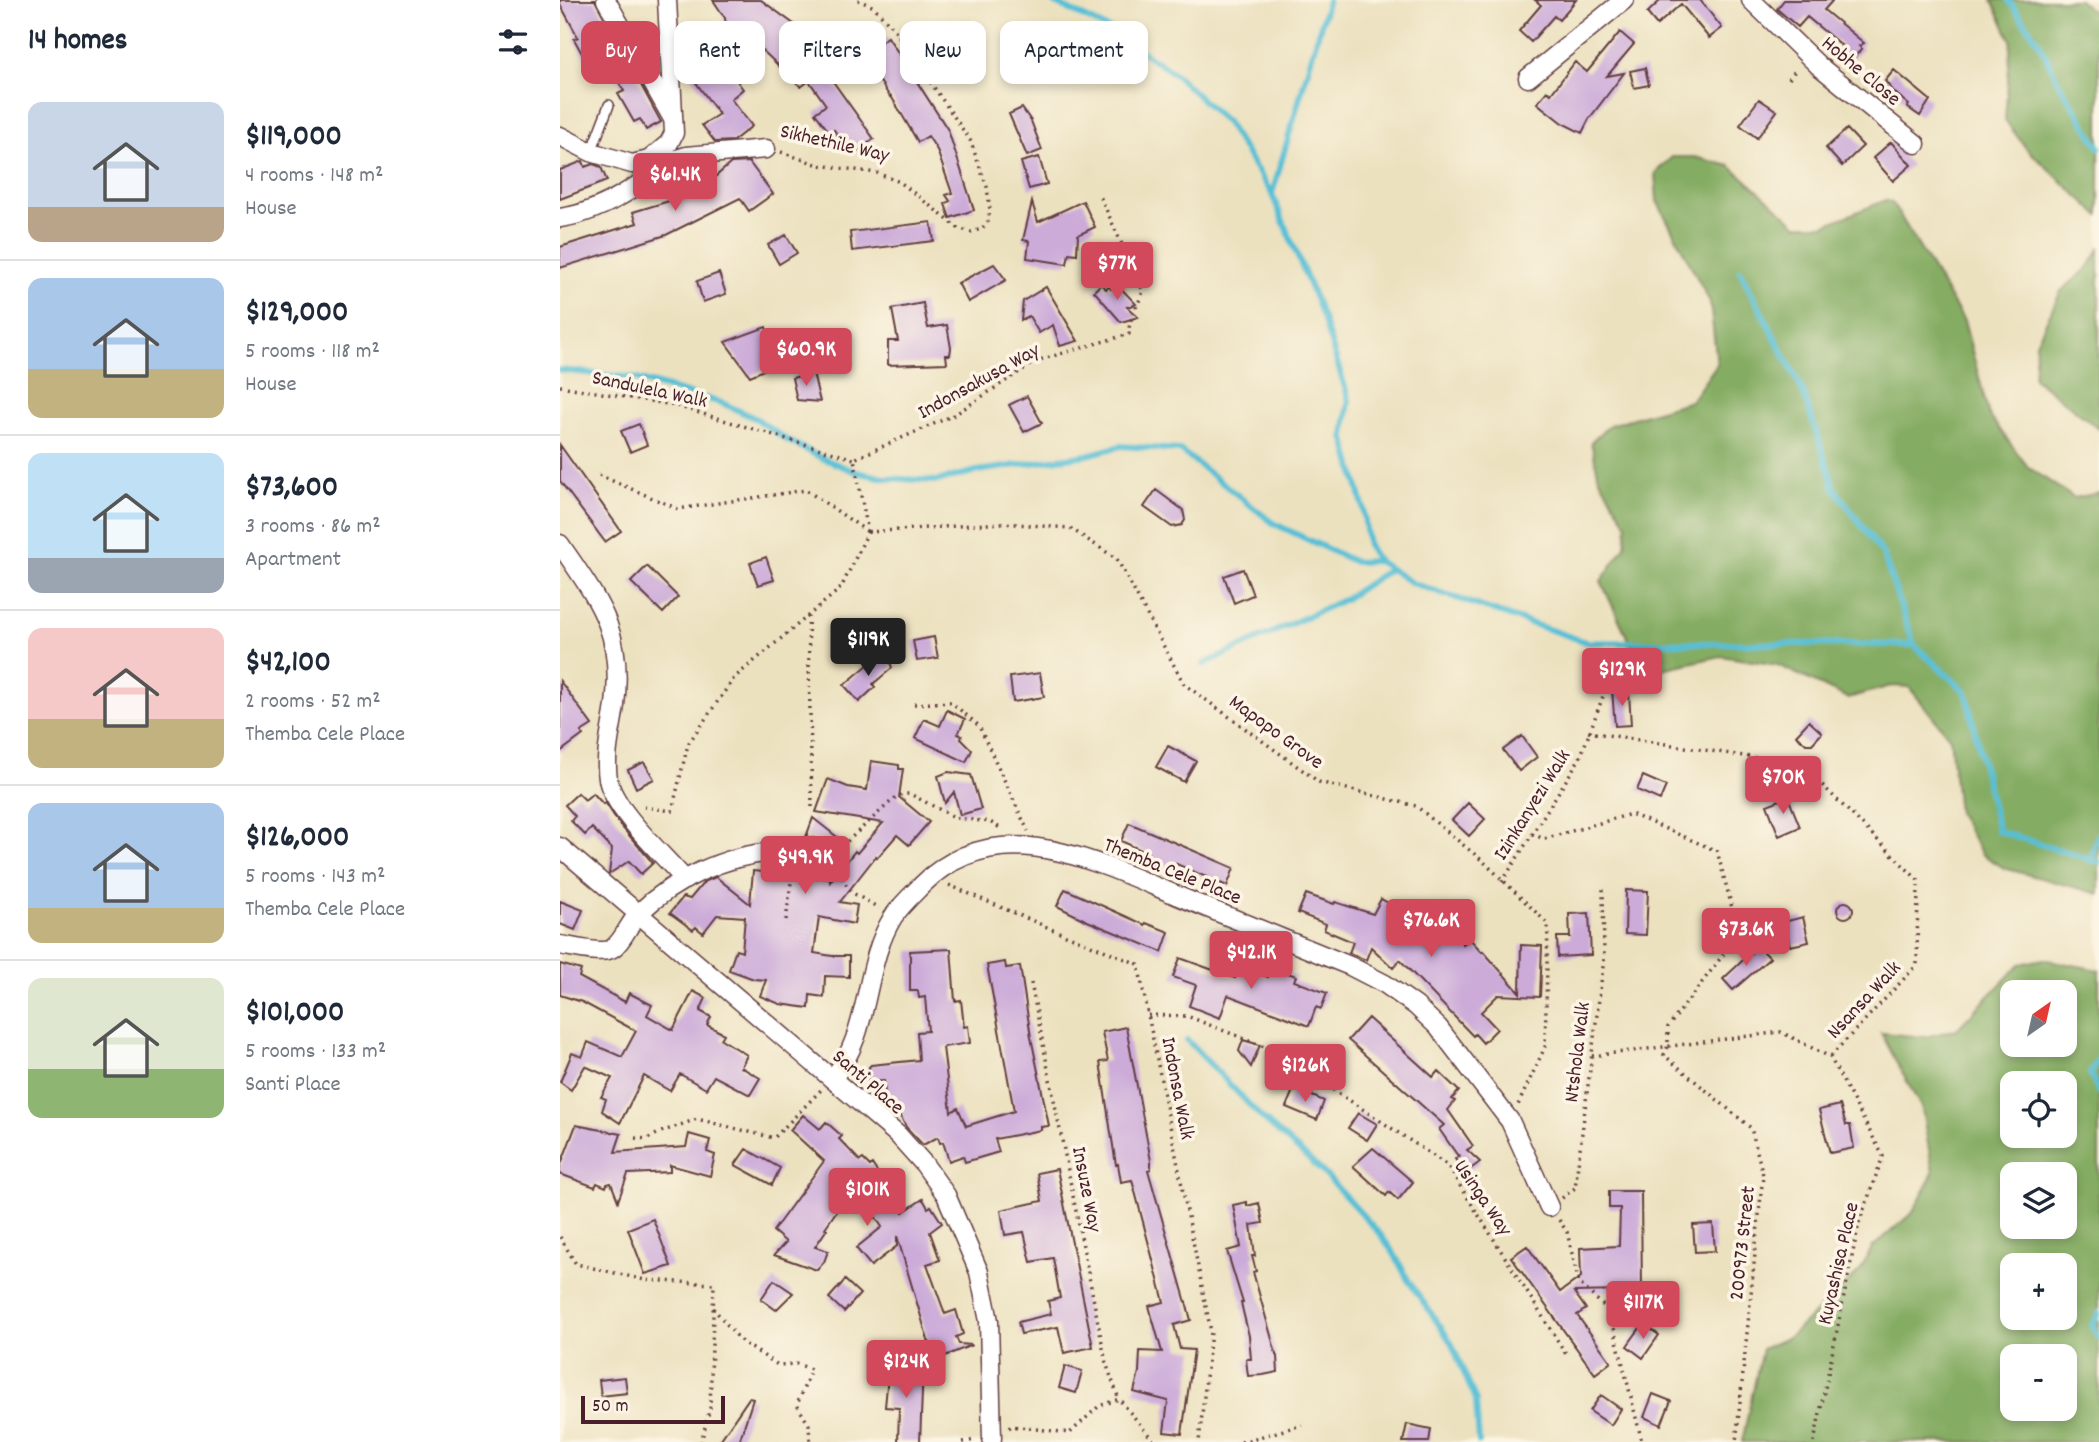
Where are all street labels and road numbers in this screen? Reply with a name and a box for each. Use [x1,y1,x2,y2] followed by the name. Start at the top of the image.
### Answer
[1814,30,1906,115] street label: Hobhe Close
[777,118,892,172] street label: Sikhethile Way
[913,336,1046,429] street label: Indonsakusa Way
[589,364,710,418] street label: Sandulela Walk
[1222,689,1329,778] street label: Mapopo Grove
[1487,744,1580,867] street label: Izinkanyezi Walk
[1098,831,1245,914] street label: Themba Cele Place
[1821,955,1910,1047] street label: Nsansa Walk
[1558,1000,1600,1104] street label: Ntshola Walk
[1151,1035,1201,1143] street label: Indonsa Walk
[824,1043,910,1123] street label: Santi Place
[1062,1144,1108,1235] street label: Insuze Way
[1445,1154,1518,1243] street label: Usinga Way
[1723,1184,1765,1302] street label: 200973 Street
[1811,1199,1869,1328] street label: Kuyashisa Place

